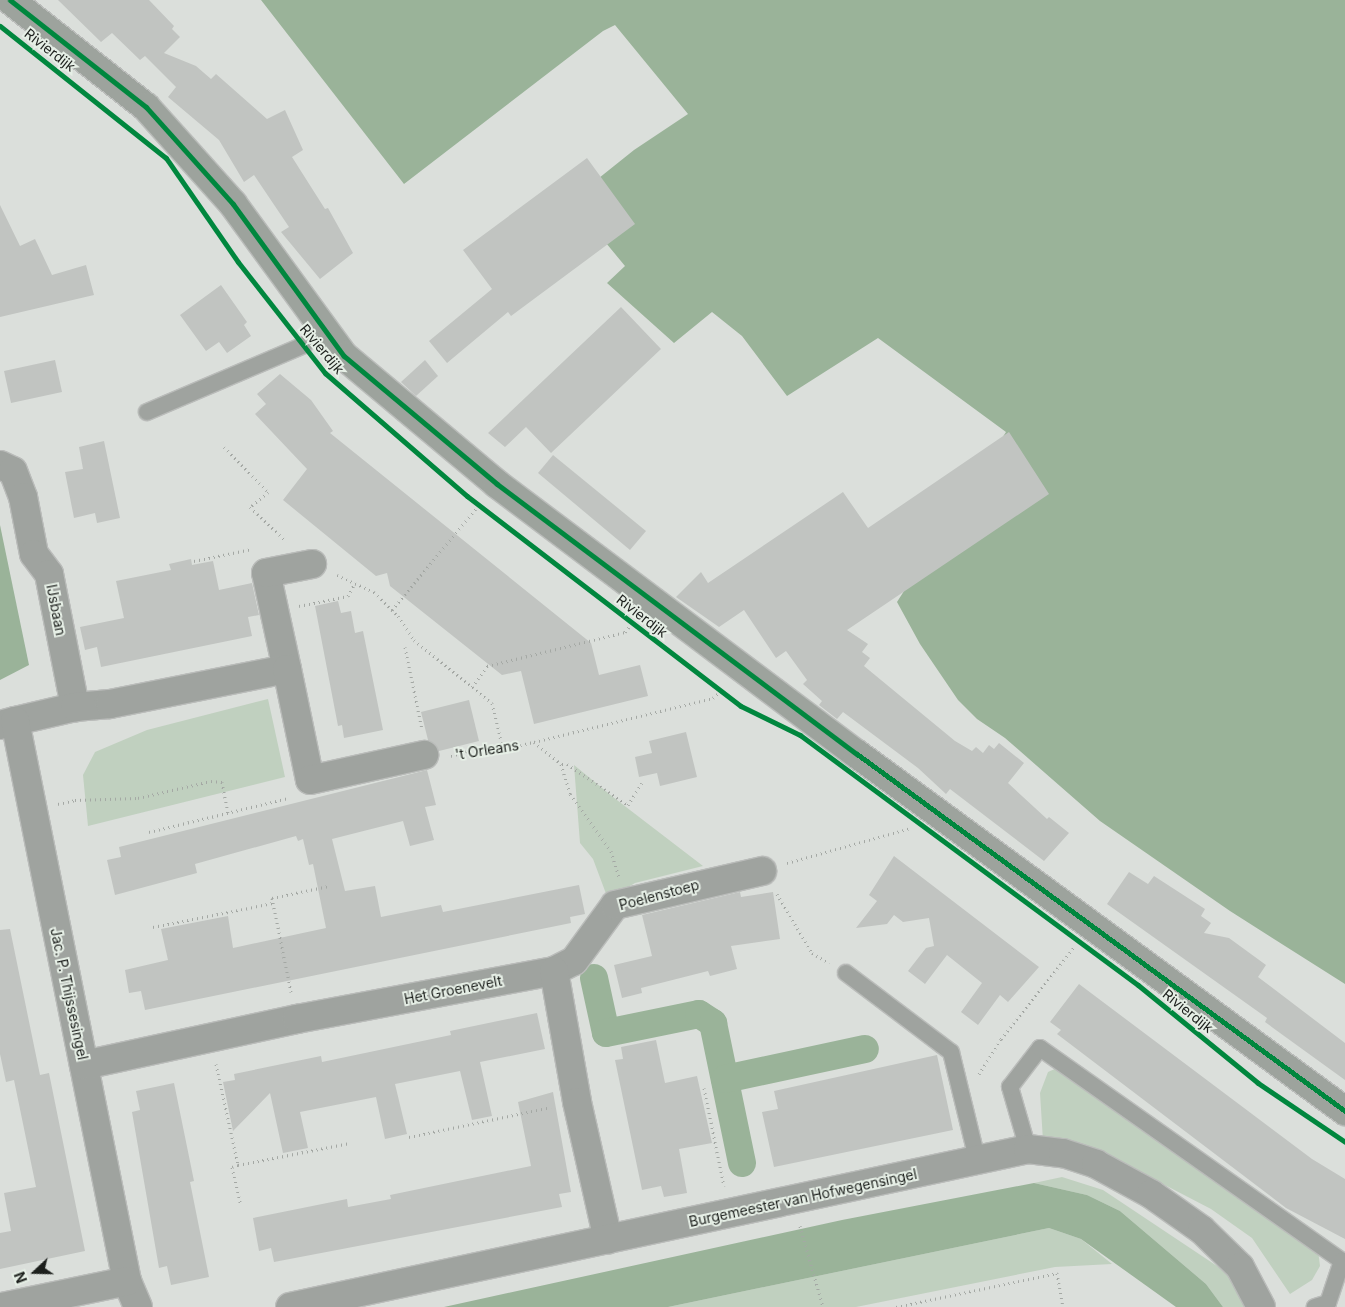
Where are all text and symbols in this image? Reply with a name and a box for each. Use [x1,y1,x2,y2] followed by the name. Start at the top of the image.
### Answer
[21,25,79,75] street label: Rivierdijk
[296,321,348,377] street label: Rivierdijk
[43,583,69,637] street label: IJsbaan
[613,591,671,641] street label: Rivierdijk
[454,737,520,763] street label: 't Orleans
[617,876,701,914] street label: Poelenstoep
[47,926,91,1062] street label: Jac. P. Thijssesingel
[403,972,503,1008] street label: Het Groenevelt
[1159,986,1217,1036] street label: Rivierdijk
[687,1166,919,1230] street label: Burgemeester van Hofwegensingel
[10,1247,60,1297] north arrow
[11,1270,30,1286] text: N

